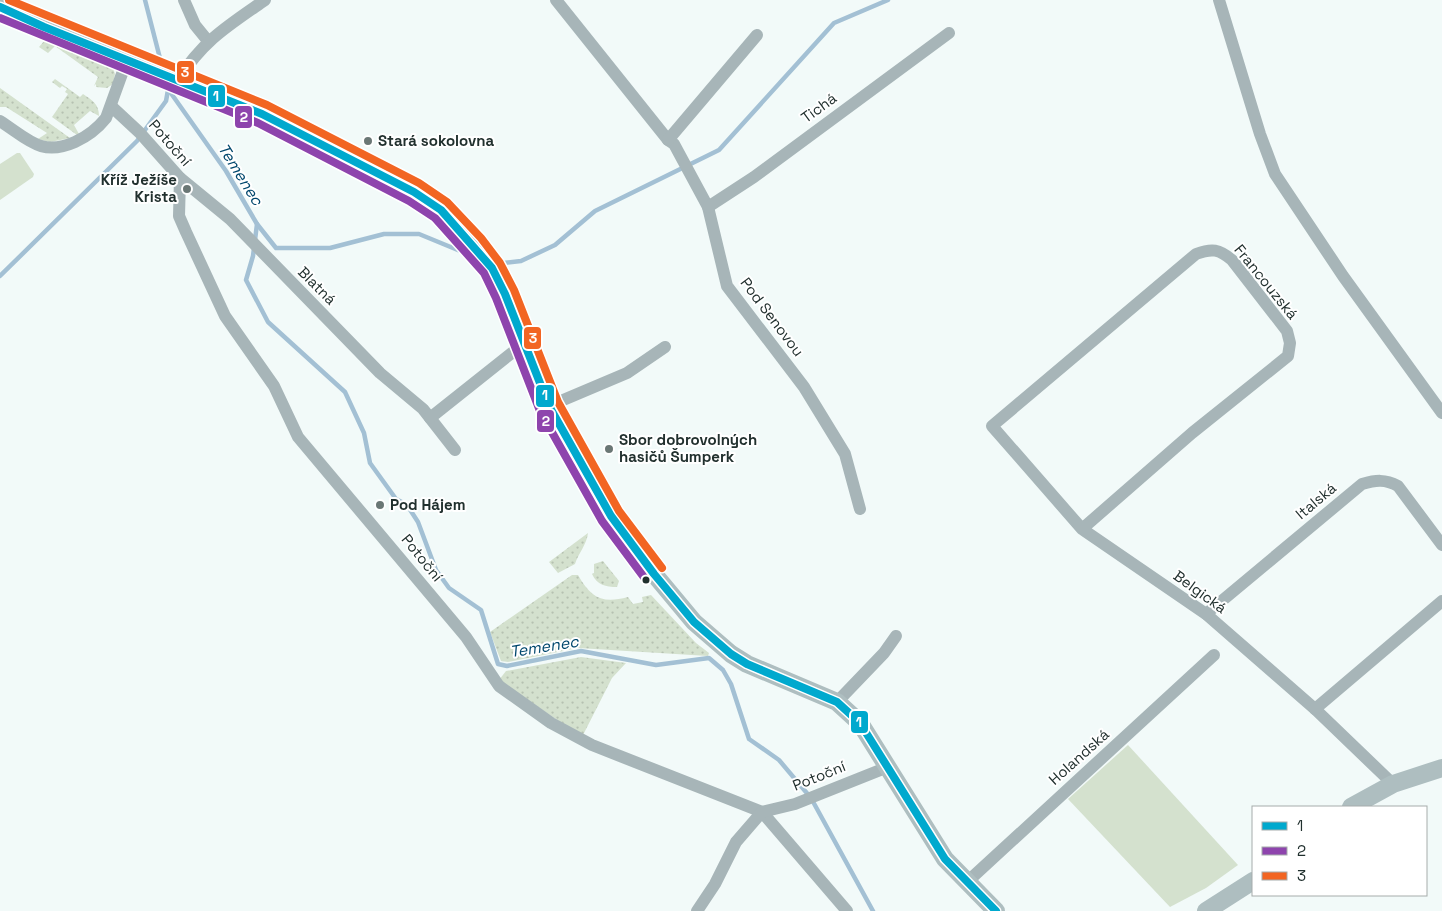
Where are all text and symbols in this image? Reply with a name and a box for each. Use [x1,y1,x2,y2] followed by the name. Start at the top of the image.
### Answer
[176,60,195,84] line badge: 3
[181,63,189,81] text: 3
[207,84,226,108] line badge: 1
[213,87,219,105] text: 1
[797,88,840,127] street label: Tichá
[234,105,253,129] line badge: 2
[240,108,248,126] text: 2
[145,115,196,170] street label: Potoční
[378,131,494,150] place label: Stará sokolovna
[362,135,374,147] marker: Stará sokolovna
[213,139,269,210] water label: Temenec
[101,170,177,206] place label: Kříž Ježíše Krista
[181,183,193,195] marker: Kříž Ježíše Krista
[1230,240,1303,323] street label: Francouzská
[294,262,341,309] street label: Blatná
[737,273,808,360] street label: Pod Senovou
[523,326,542,350] line badge: 3
[529,329,537,347] text: 3
[535,384,555,408] line badge: 1
[542,386,548,404] text: 1
[536,409,555,433] line badge: 2
[542,412,550,430] text: 2
[619,430,757,466] place label: Sbor dobrovolných hasičů Šumperk
[603,443,615,455] marker: Sbor dobrovolných hasičů Šumperk
[1291,478,1340,523] street label: Italská
[390,495,465,514] place label: Pod Hájem
[374,499,386,511] marker: Pod Hájem
[398,530,447,585] street label: Potoční
[1170,566,1231,618] street label: Belgická
[641,575,651,585] unlabelled marker
[508,630,581,662] water label: Temenec
[850,710,869,734] line badge: 1
[856,713,862,731] text: 1
[1045,724,1113,789] street label: Holandská
[790,756,848,795] street label: Potoční
[1252,806,1427,896] legend
[1297,816,1303,835] text: 1
[1297,841,1306,860] text: 2
[1297,866,1306,885] text: 3

